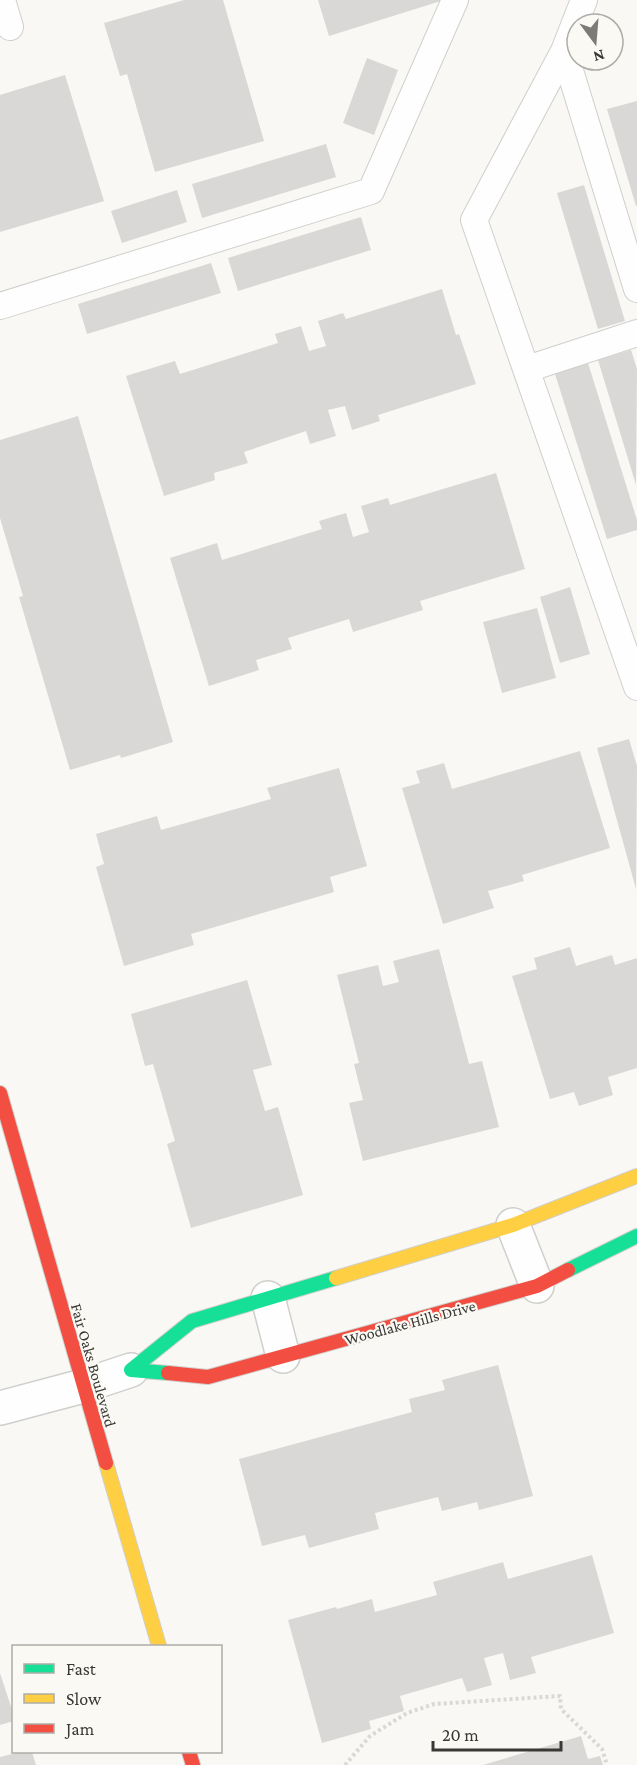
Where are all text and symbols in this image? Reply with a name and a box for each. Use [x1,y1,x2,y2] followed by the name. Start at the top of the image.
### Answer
[565,12,625,72] north arrow
[591,46,607,66] text: N
[343,1297,477,1348] street label: Woodlake Hills Drive
[68,1301,119,1429] street label: Fair Oaks Boulevard
[12,1645,222,1753] legend
[66,1659,97,1679] text: Fast
[66,1689,102,1709] text: Slow
[433,1714,560,1752] scale bar
[64,1719,95,1739] text: Jam
[442,1725,479,1745] text: 20 m

